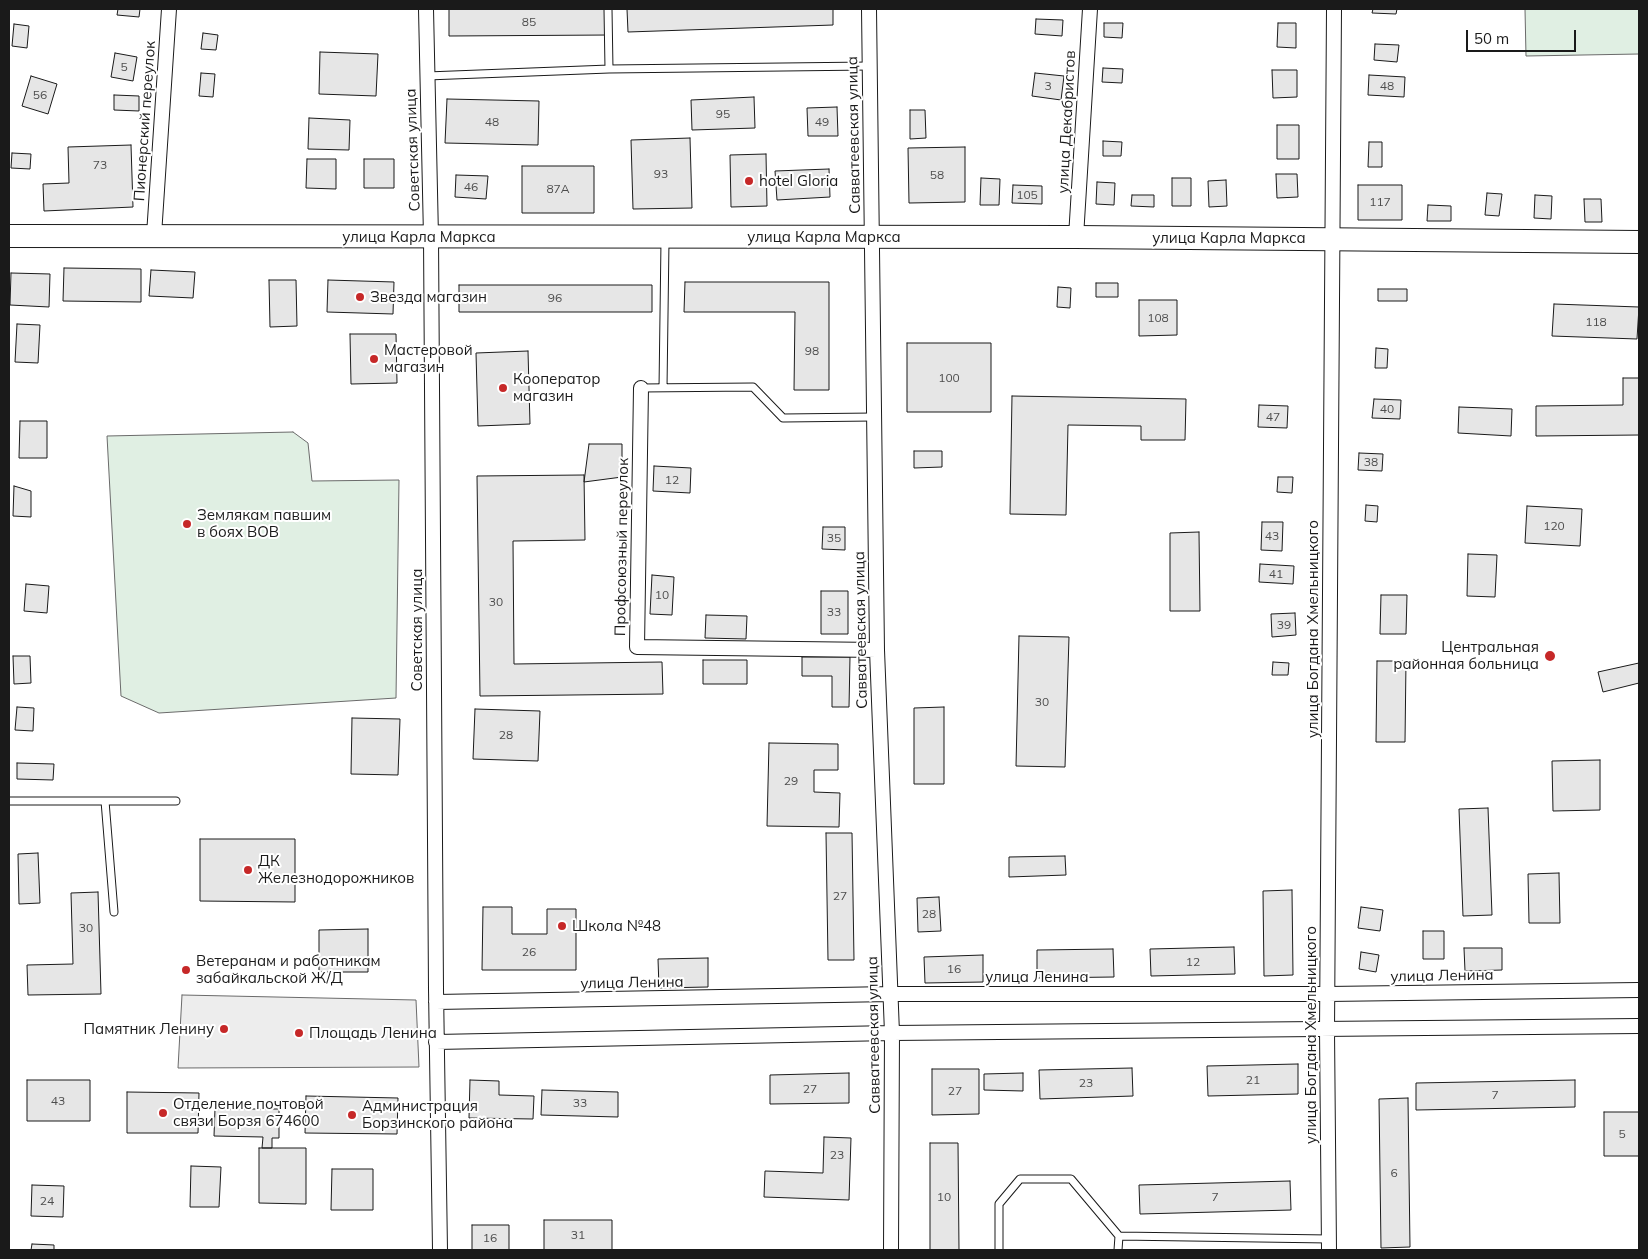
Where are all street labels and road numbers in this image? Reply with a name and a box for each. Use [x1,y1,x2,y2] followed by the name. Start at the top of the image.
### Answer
[130,40,160,202] street label: Пионерский переулок
[1054,50,1080,194] street label: улица Декабристов
[844,56,864,214] street label: Савватеевская улица
[402,88,424,212] street label: Советская улица
[342,228,496,246] street label: улица Карла Маркса
[747,228,901,246] street label: улица Карла Маркса
[1152,229,1306,247] street label: улица Карла Маркса
[611,458,633,636] street label: Профсоюзный переулок
[1304,520,1322,738] street label: улица Богдана Хмельницкого
[851,551,871,709] street label: Савватеевская улица
[408,569,426,691] street label: Советская улица
[1302,926,1320,1144] street label: улица Богдана Хмельницкого
[864,956,884,1114] street label: Савватеевская улица
[1390,966,1494,986] street label: улица Ленина
[985,968,1089,986] street label: улица Ленина
[580,973,684,993] street label: улица Ленина

